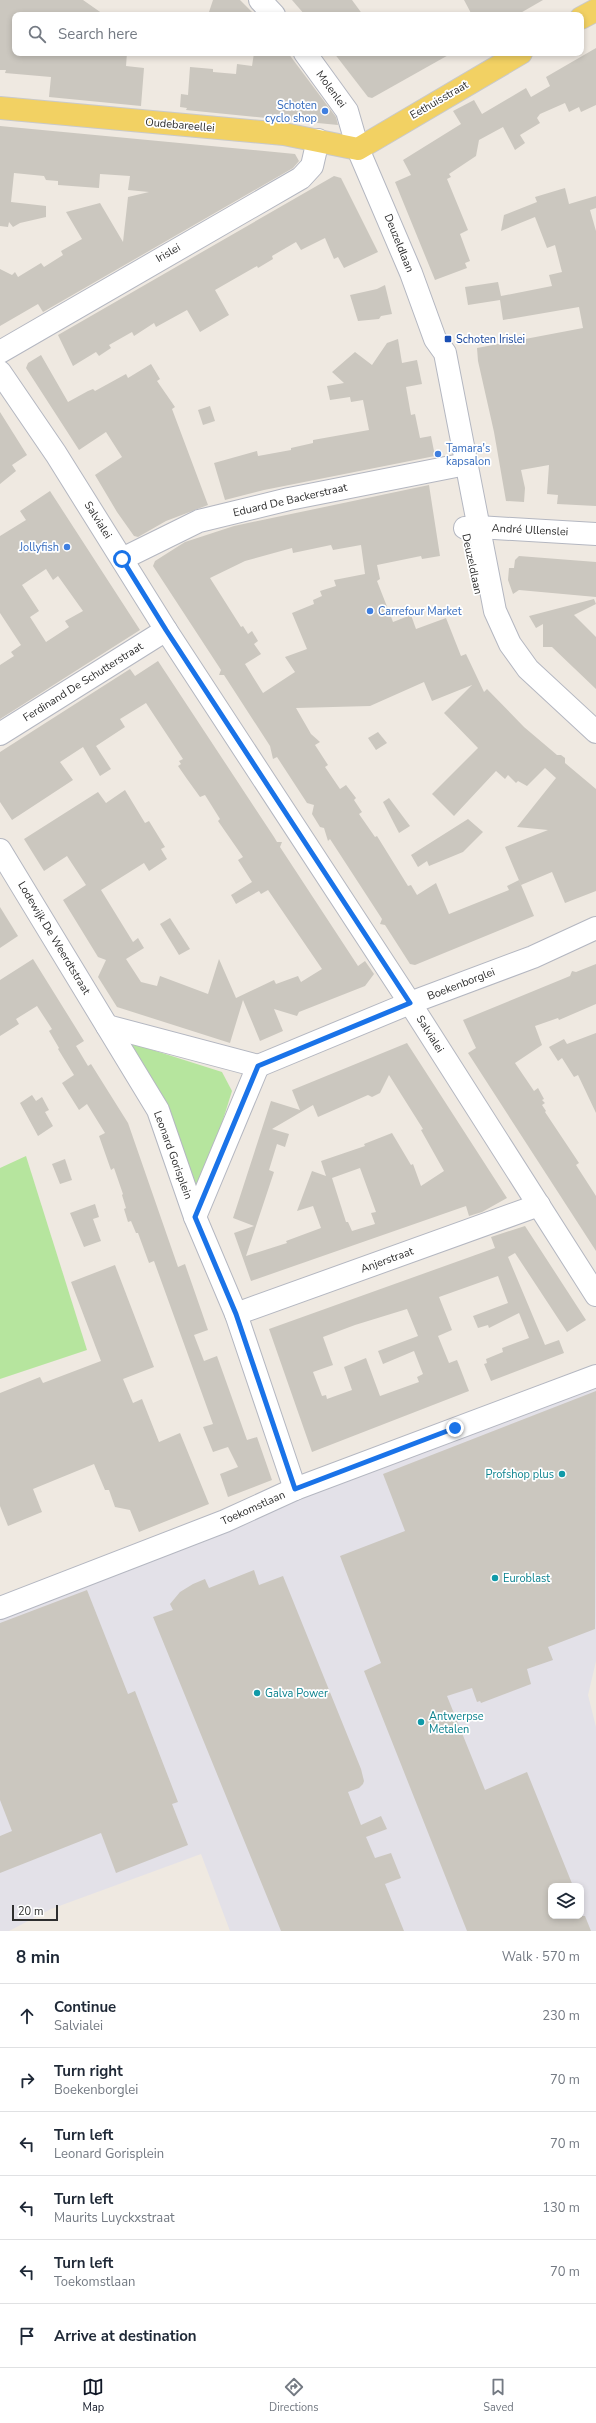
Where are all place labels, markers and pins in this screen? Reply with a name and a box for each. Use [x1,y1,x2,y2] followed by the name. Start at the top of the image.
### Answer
[265,98,317,126] place label: Schoten cyclo shop
[320,106,330,116] marker: Schoten cyclo shop
[456,332,525,347] place label: Schoten Irislei
[443,334,453,344] marker: Schoten Irislei
[446,441,490,469] place label: Tamara's kapsalon
[433,449,443,459] marker: Tamara's kapsalon
[19,540,59,555] place label: Jollyfish
[62,542,72,552] marker: Jollyfish
[378,604,462,619] place label: Carrefour Market
[365,606,375,616] marker: Carrefour Market
[486,1467,554,1482] place label: Profshop plus
[557,1469,567,1479] marker: Profshop plus
[503,1571,550,1586] place label: Euroblast
[490,1573,500,1583] marker: Euroblast
[265,1686,328,1701] place label: Galva Power
[252,1688,262,1698] marker: Galva Power
[429,1709,484,1737] place label: Antwerpse Metalen
[416,1717,426,1727] marker: Antwerpse Metalen

